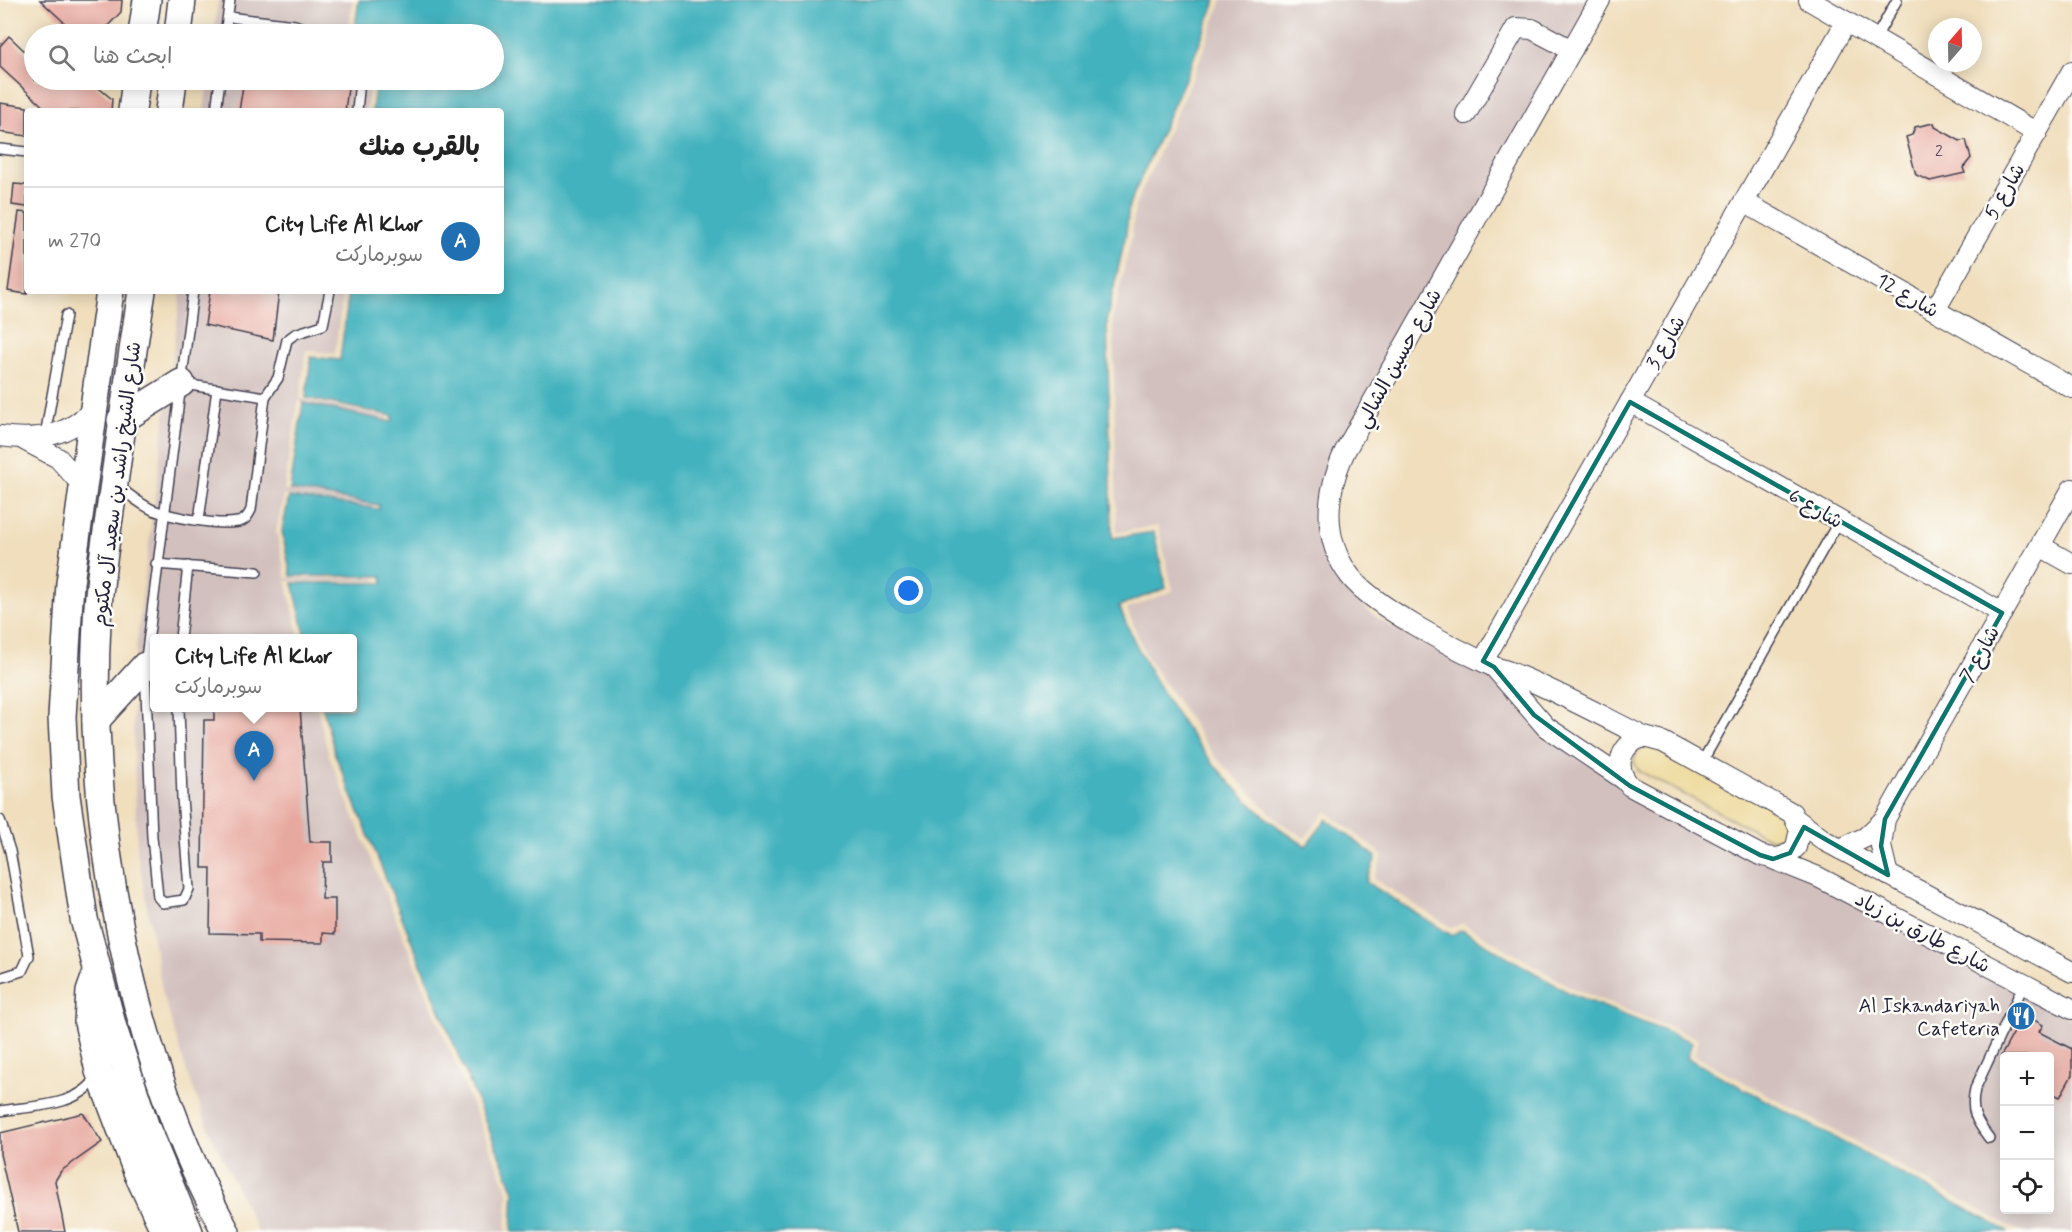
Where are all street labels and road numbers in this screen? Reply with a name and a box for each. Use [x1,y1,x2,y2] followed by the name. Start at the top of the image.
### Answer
[1978,159,2032,225] street label: شارع 5
[1871,268,1944,325] street label: شارع 12
[1350,284,1451,435] street label: شارع حسين الشالي
[1640,311,1692,374] street label: شارع 3
[87,340,149,628] street label: شارع الشيخ راشد بن سعيد آل مكتوم
[1783,483,1848,536] street label: شارع 6
[1954,622,2007,688] street label: شارع 7
[1850,886,1995,980] street label: شارع طارق بن زياد

